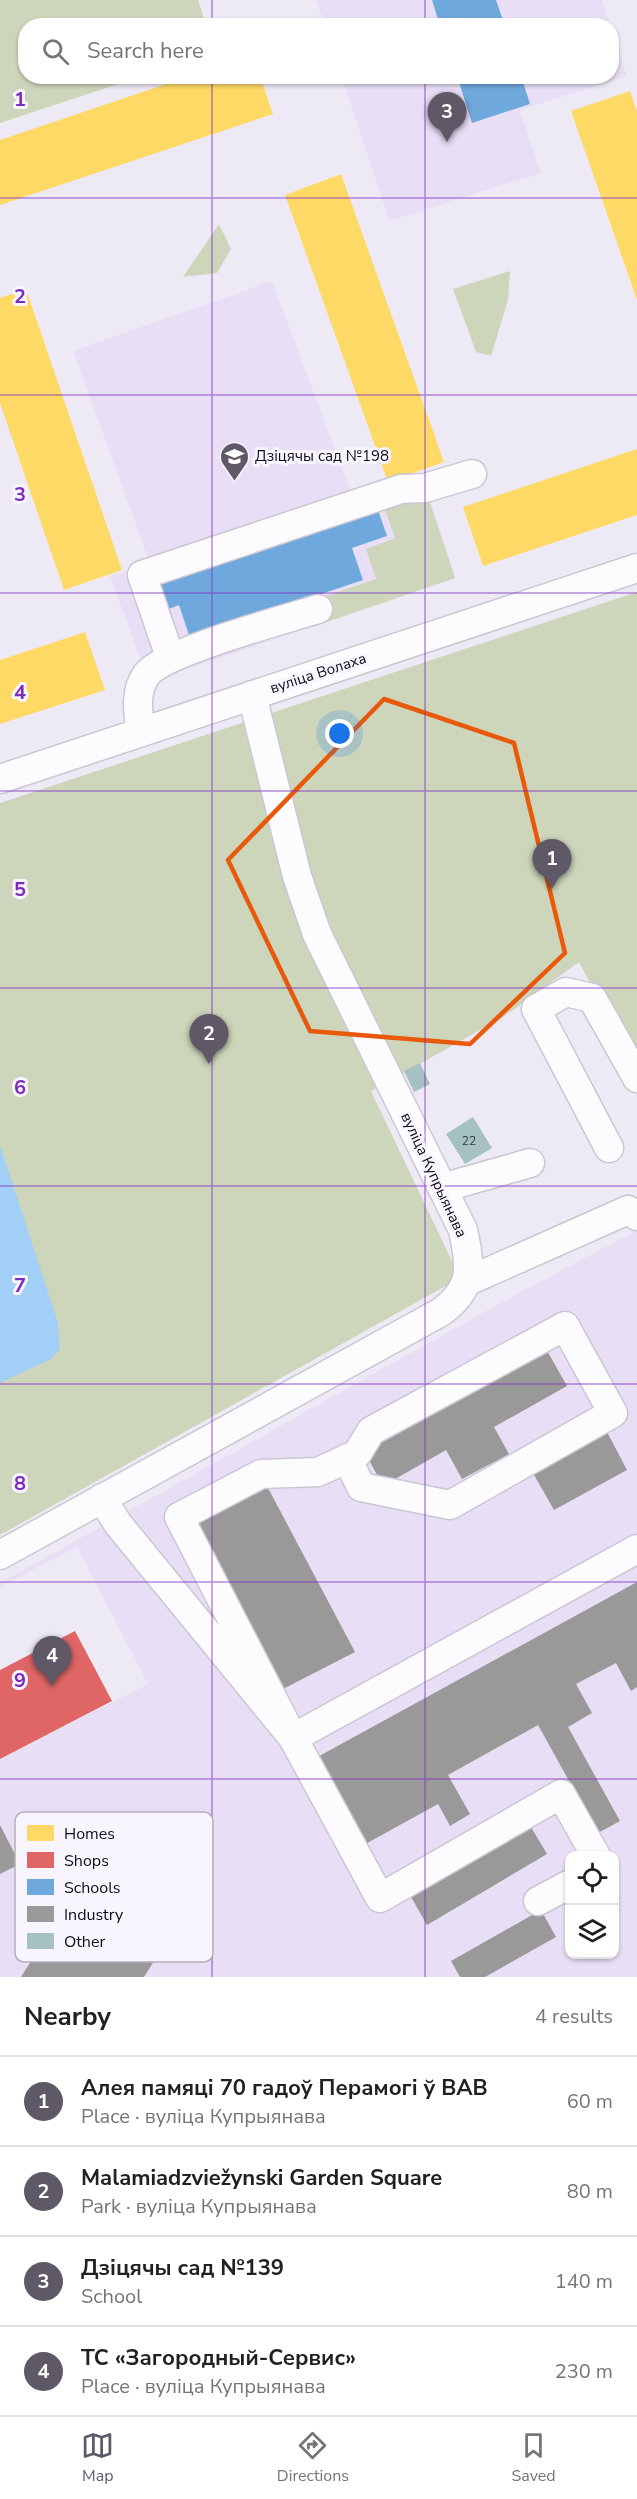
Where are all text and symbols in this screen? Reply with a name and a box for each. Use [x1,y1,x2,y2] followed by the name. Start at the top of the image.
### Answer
[18,18,619,84] search box
[39,35,72,68] icon: search
[87,36,204,66] text: Search here
[14,86,26,113] text: 1
[428,92,466,142] pin: 3
[14,283,26,310] text: 2
[218,440,250,482] school or university icon: Дзіцячы сад №198
[255,446,389,466] place label: Дзіцячы сад №198
[14,481,26,508] text: 3
[267,648,369,698] street label: вуліца Волаха
[14,679,26,706] text: 4
[325,719,354,748] your location
[532,840,572,889] pin: 1
[14,876,26,903] text: 5
[190,1014,228,1064] pin: 2
[14,1074,26,1101] text: 6
[396,1109,472,1241] street label: вуліца Купрыянава
[462,1133,476,1149] house number: 22
[14,1272,26,1299] text: 7
[14,1470,26,1497] text: 8
[32,1636,72,1686] pin: 4
[14,1667,26,1694] text: 9
[15,1812,213,1962] legend
[64,1823,115,1845] text: Homes
[64,1850,109,1872] text: Shops
[565,1851,619,1959] map controls
[565,1851,619,1905] button: locate
[64,1877,120,1899] text: Schools
[64,1904,124,1926] text: Industry
[565,1905,619,1959] button: layers
[64,1931,105,1953] text: Other
[24,1999,111,2034] text: Nearby
[535,2003,613,2030] text: 4 results
[81,2073,488,2103] text: Алея памяці 70 гадоў Перамогі ў ВАВ
[38,2088,50,2115] text: 1
[567,2088,613,2115] text: 60 m
[81,2103,326,2130] text: Place · вуліца Купрыянава
[81,2163,442,2193] text: Malamiadzviežynski Garden Square
[38,2178,50,2205] text: 2
[567,2178,613,2205] text: 80 m
[81,2193,317,2220] text: Park · вуліца Купрыянава
[81,2253,284,2283] text: Дзіцячы сад №139
[38,2268,50,2295] text: 3
[555,2268,613,2295] text: 140 m
[81,2283,142,2310] text: School
[81,2343,356,2373] text: ТС «Загородный-Сервис»
[38,2358,50,2385] text: 4
[555,2358,613,2385] text: 230 m
[81,2373,326,2400] text: Place · вуліца Купрыянава
[81,2429,114,2487] tab: Map
[277,2429,349,2487] tab: Directions
[512,2429,556,2487] tab: Saved

